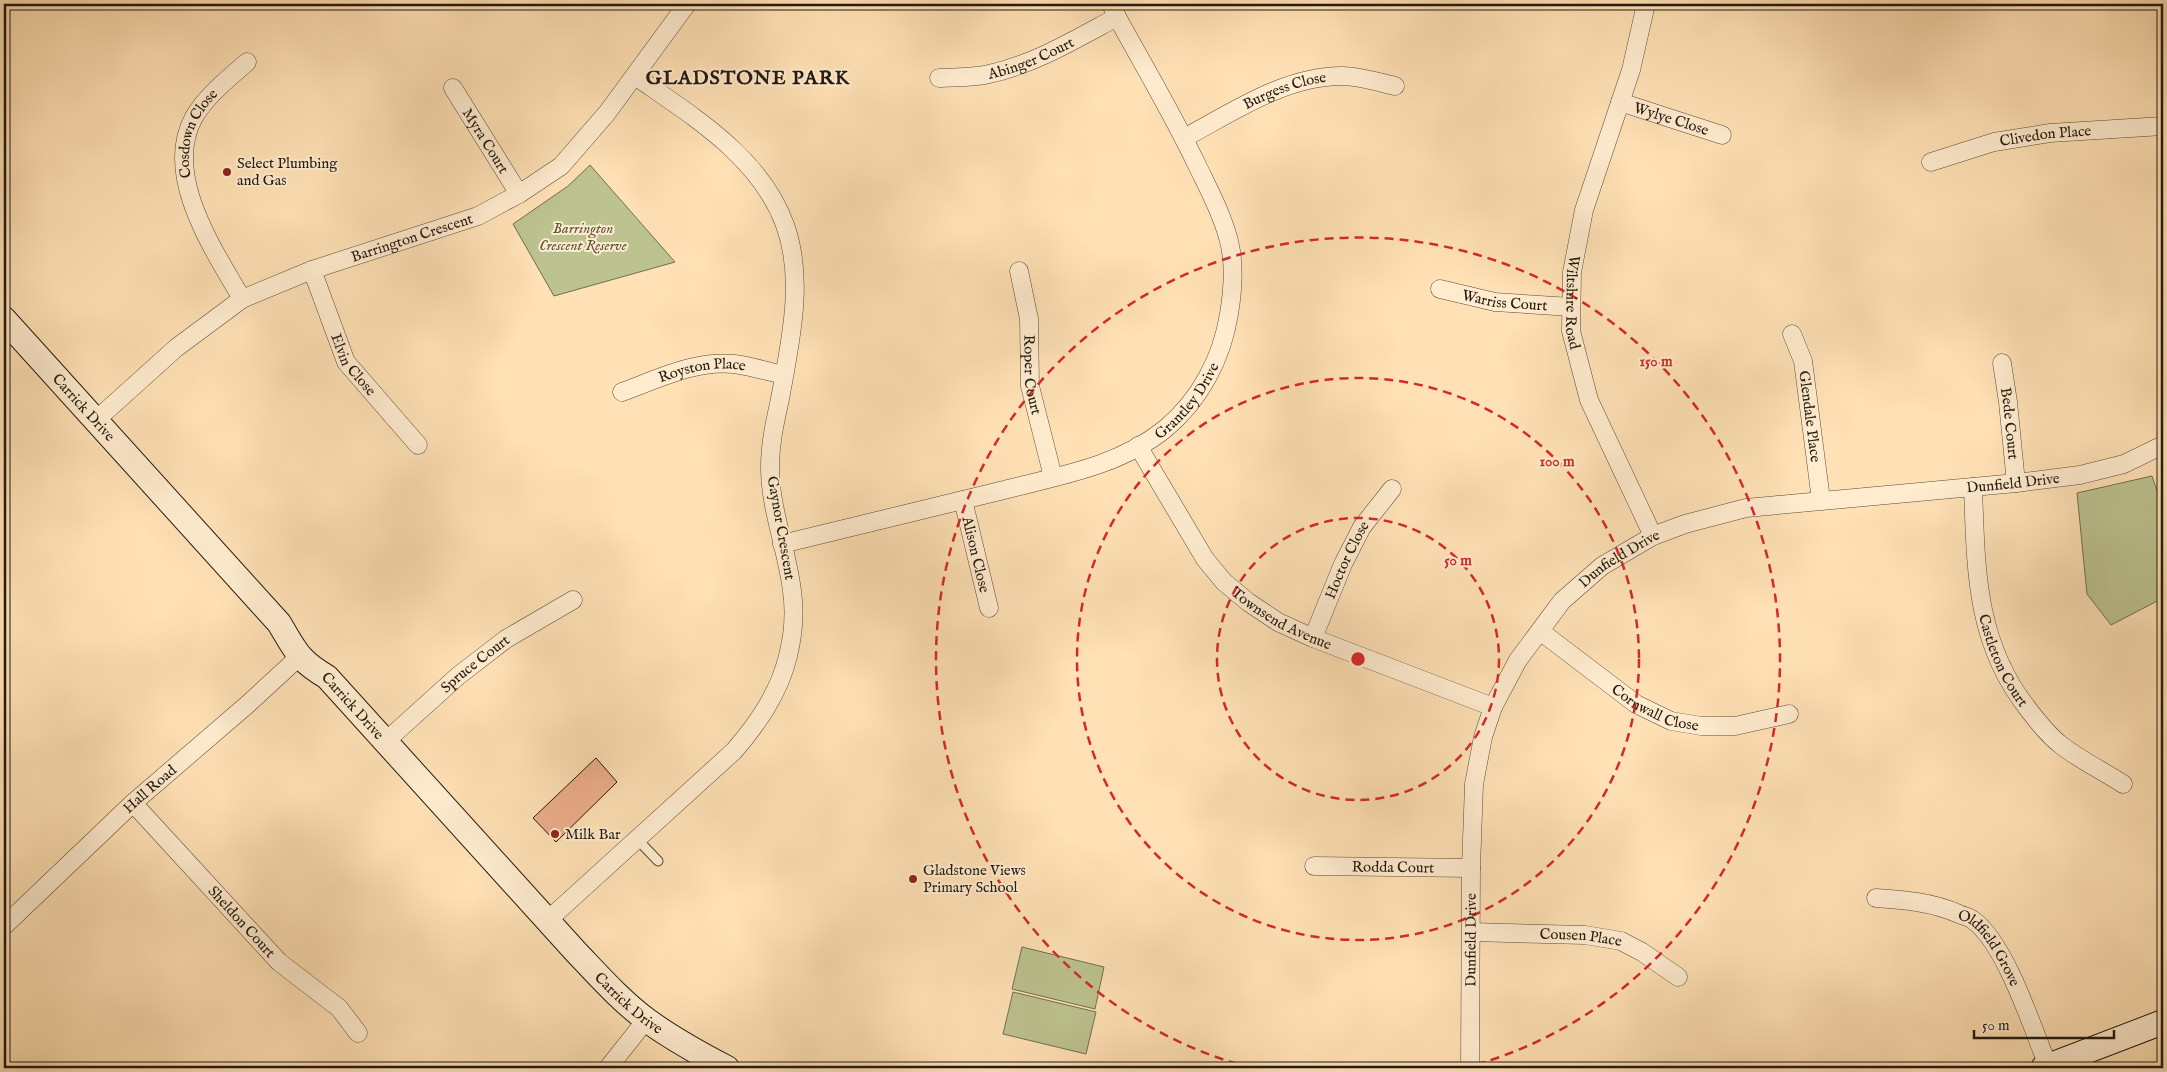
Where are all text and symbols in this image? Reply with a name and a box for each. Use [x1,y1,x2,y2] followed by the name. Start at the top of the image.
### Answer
[985,33,1077,84] street label: Abinger Court
[646,66,851,91] district label: GLADSTONE PARK
[1240,67,1327,114] street label: Burgess Close
[174,84,222,179] street label: Cosdown Close
[1631,98,1711,140] street label: Wylye Close
[458,104,513,177] street label: Myra Court
[1998,121,2092,150] street label: Clivedon Place
[237,154,338,190] place label: Select Plumbing and Gas
[221,166,233,178] marker: Select Plumbing and Gas
[349,209,475,266] street label: Barrington Crescent
[539,219,627,255] park label: Barrington Crescent Reserve
[1561,254,1585,352] street label: Wiltshire Road
[1460,285,1548,315] street label: Warriss Court
[327,331,380,400] street label: Elvin Close
[1020,335,1046,417] street label: Roper Court
[1639,352,1673,371] text: 150 m
[656,354,748,387] street label: Royston Place
[1151,359,1223,443] street label: Grantley Drive
[48,369,119,445] street label: Carrick Drive
[1795,369,1826,463] street label: Glendale Place
[1996,386,2023,460] street label: Bede Court
[1539,452,1575,471] text: 100 m
[1965,468,2061,497] street label: Dunfield Drive
[763,475,799,581] street label: Gaynor Crescent
[958,513,994,595] street label: Alison Close
[1320,517,1373,602] street label: Hoctor Close
[1574,525,1662,592] street label: Dunfield Drive
[1444,551,1472,570] text: 50 m
[1227,583,1335,654] street label: Townsend Avenue
[1975,612,2032,710] street label: Castleton Court
[436,630,513,697] street label: Spruce Court
[1349,650,1367,668] centre of rings
[317,668,388,744] street label: Carrick Drive
[1608,679,1700,735] street label: Cornwall Close
[119,760,181,817] street label: Hall Road
[565,825,621,844] place label: Milk Bar
[549,828,561,840] marker: Milk Bar
[1352,857,1434,877] street label: Rodda Court
[923,861,1026,897] place label: Gladstone Views Primary School
[907,873,919,885] marker: Gladstone Views Primary School
[204,882,280,962] street label: Sheldon Court
[1461,893,1480,987] street label: Dunfield Drive
[1956,905,2025,989] street label: Oldfield Grove
[1539,924,1623,951] street label: Cousen Place
[591,968,667,1038] street label: Carrick Drive
[1974,1007,2114,1039] scale bar
[1982,1016,2010,1035] text: 50 m

